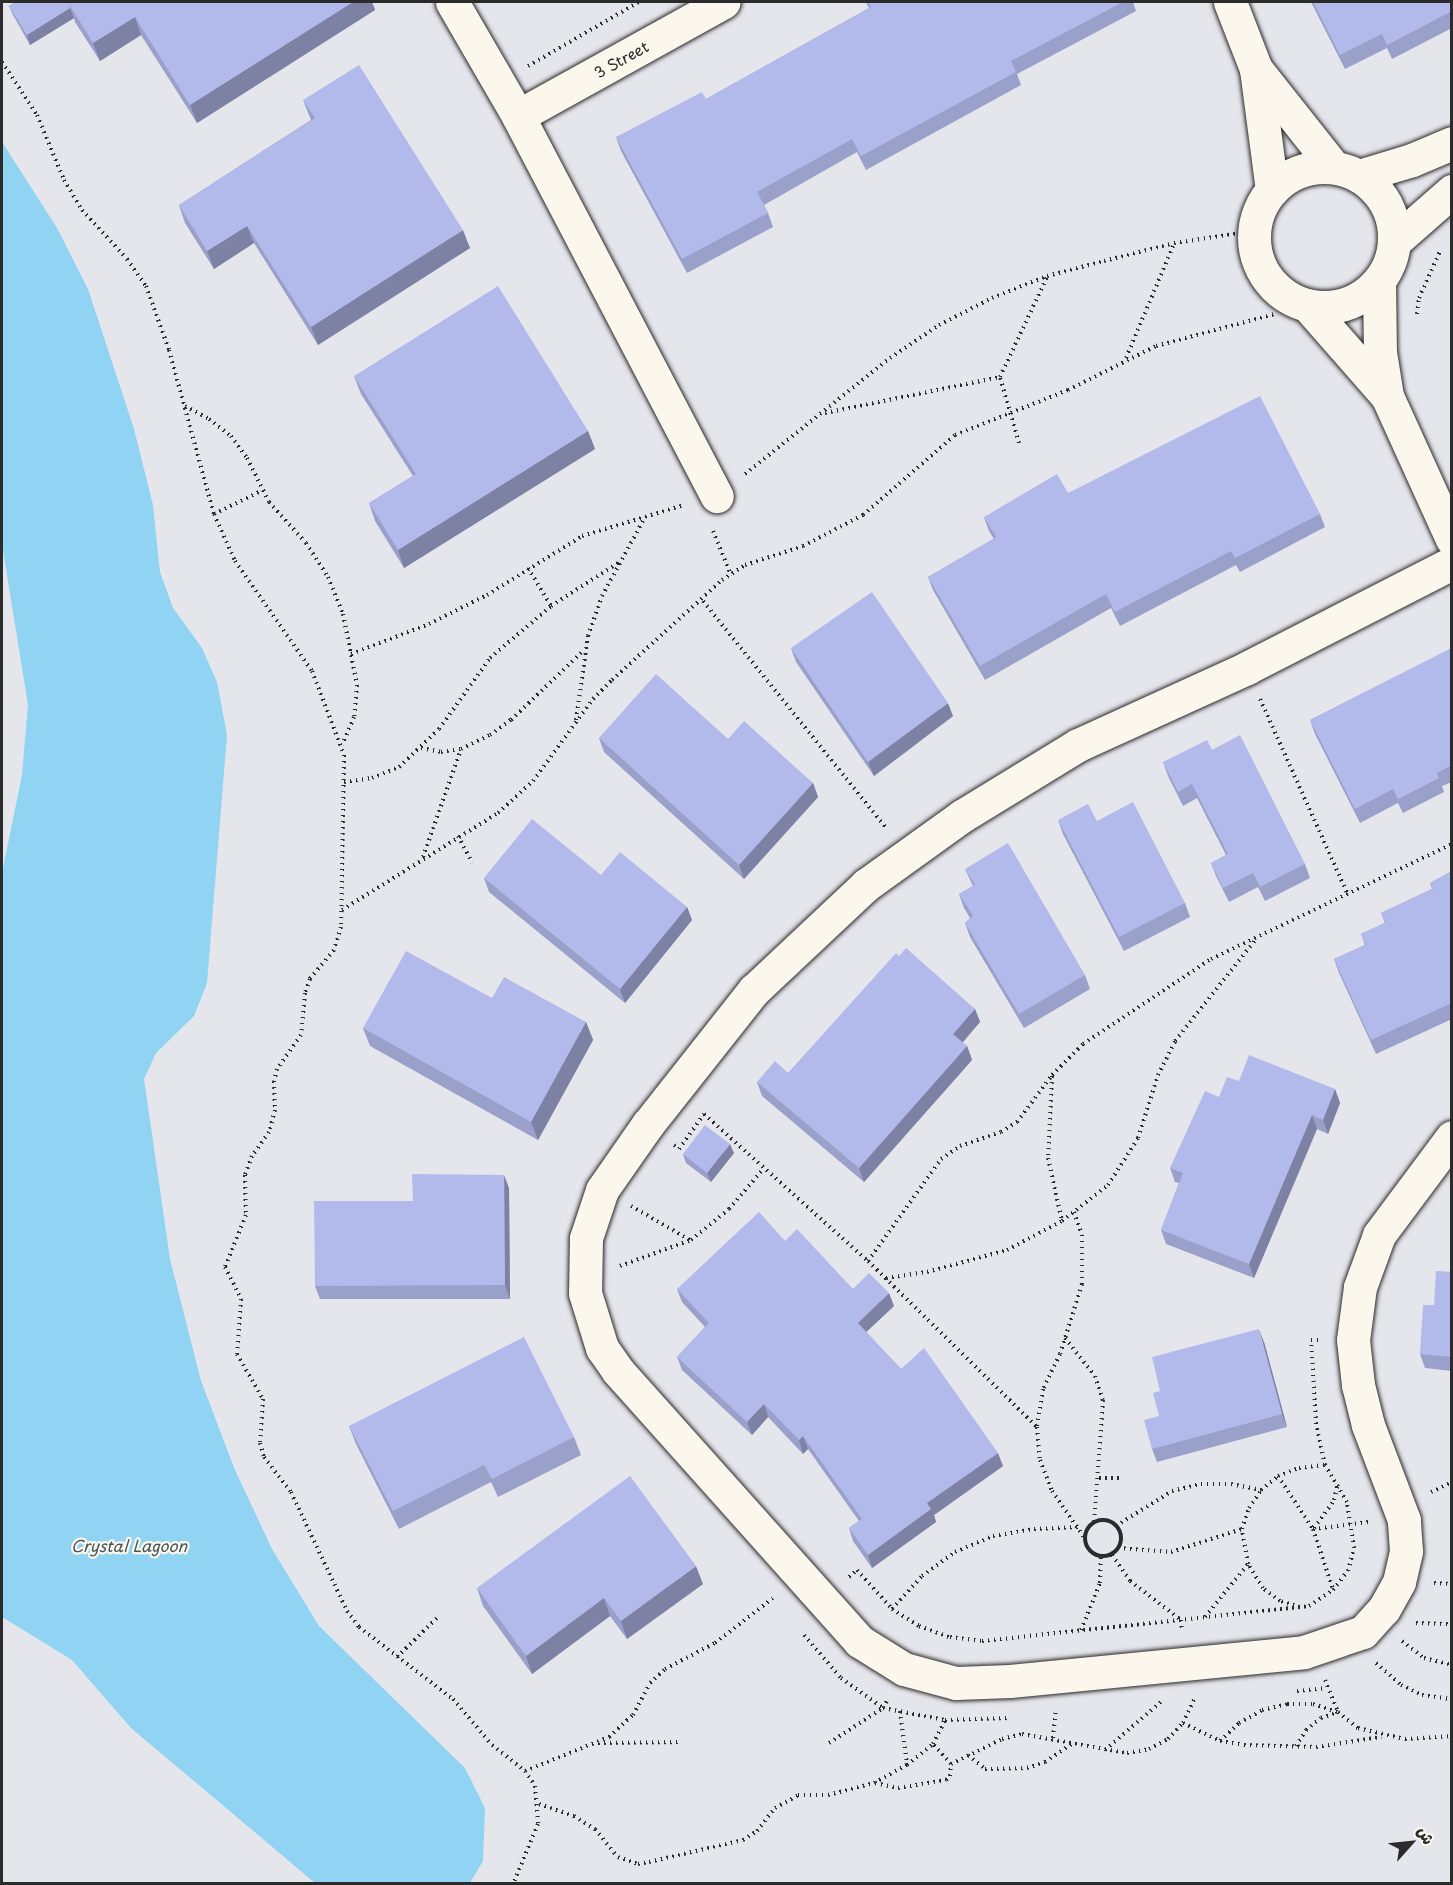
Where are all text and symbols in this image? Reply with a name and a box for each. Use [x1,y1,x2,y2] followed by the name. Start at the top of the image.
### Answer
[591,37,651,81] street label: 3 Street
[71,1535,187,1555] water label: Crystal Lagoon
[1381,1813,1441,1873] north arrow
[1412,1822,1442,1848] text: ش

